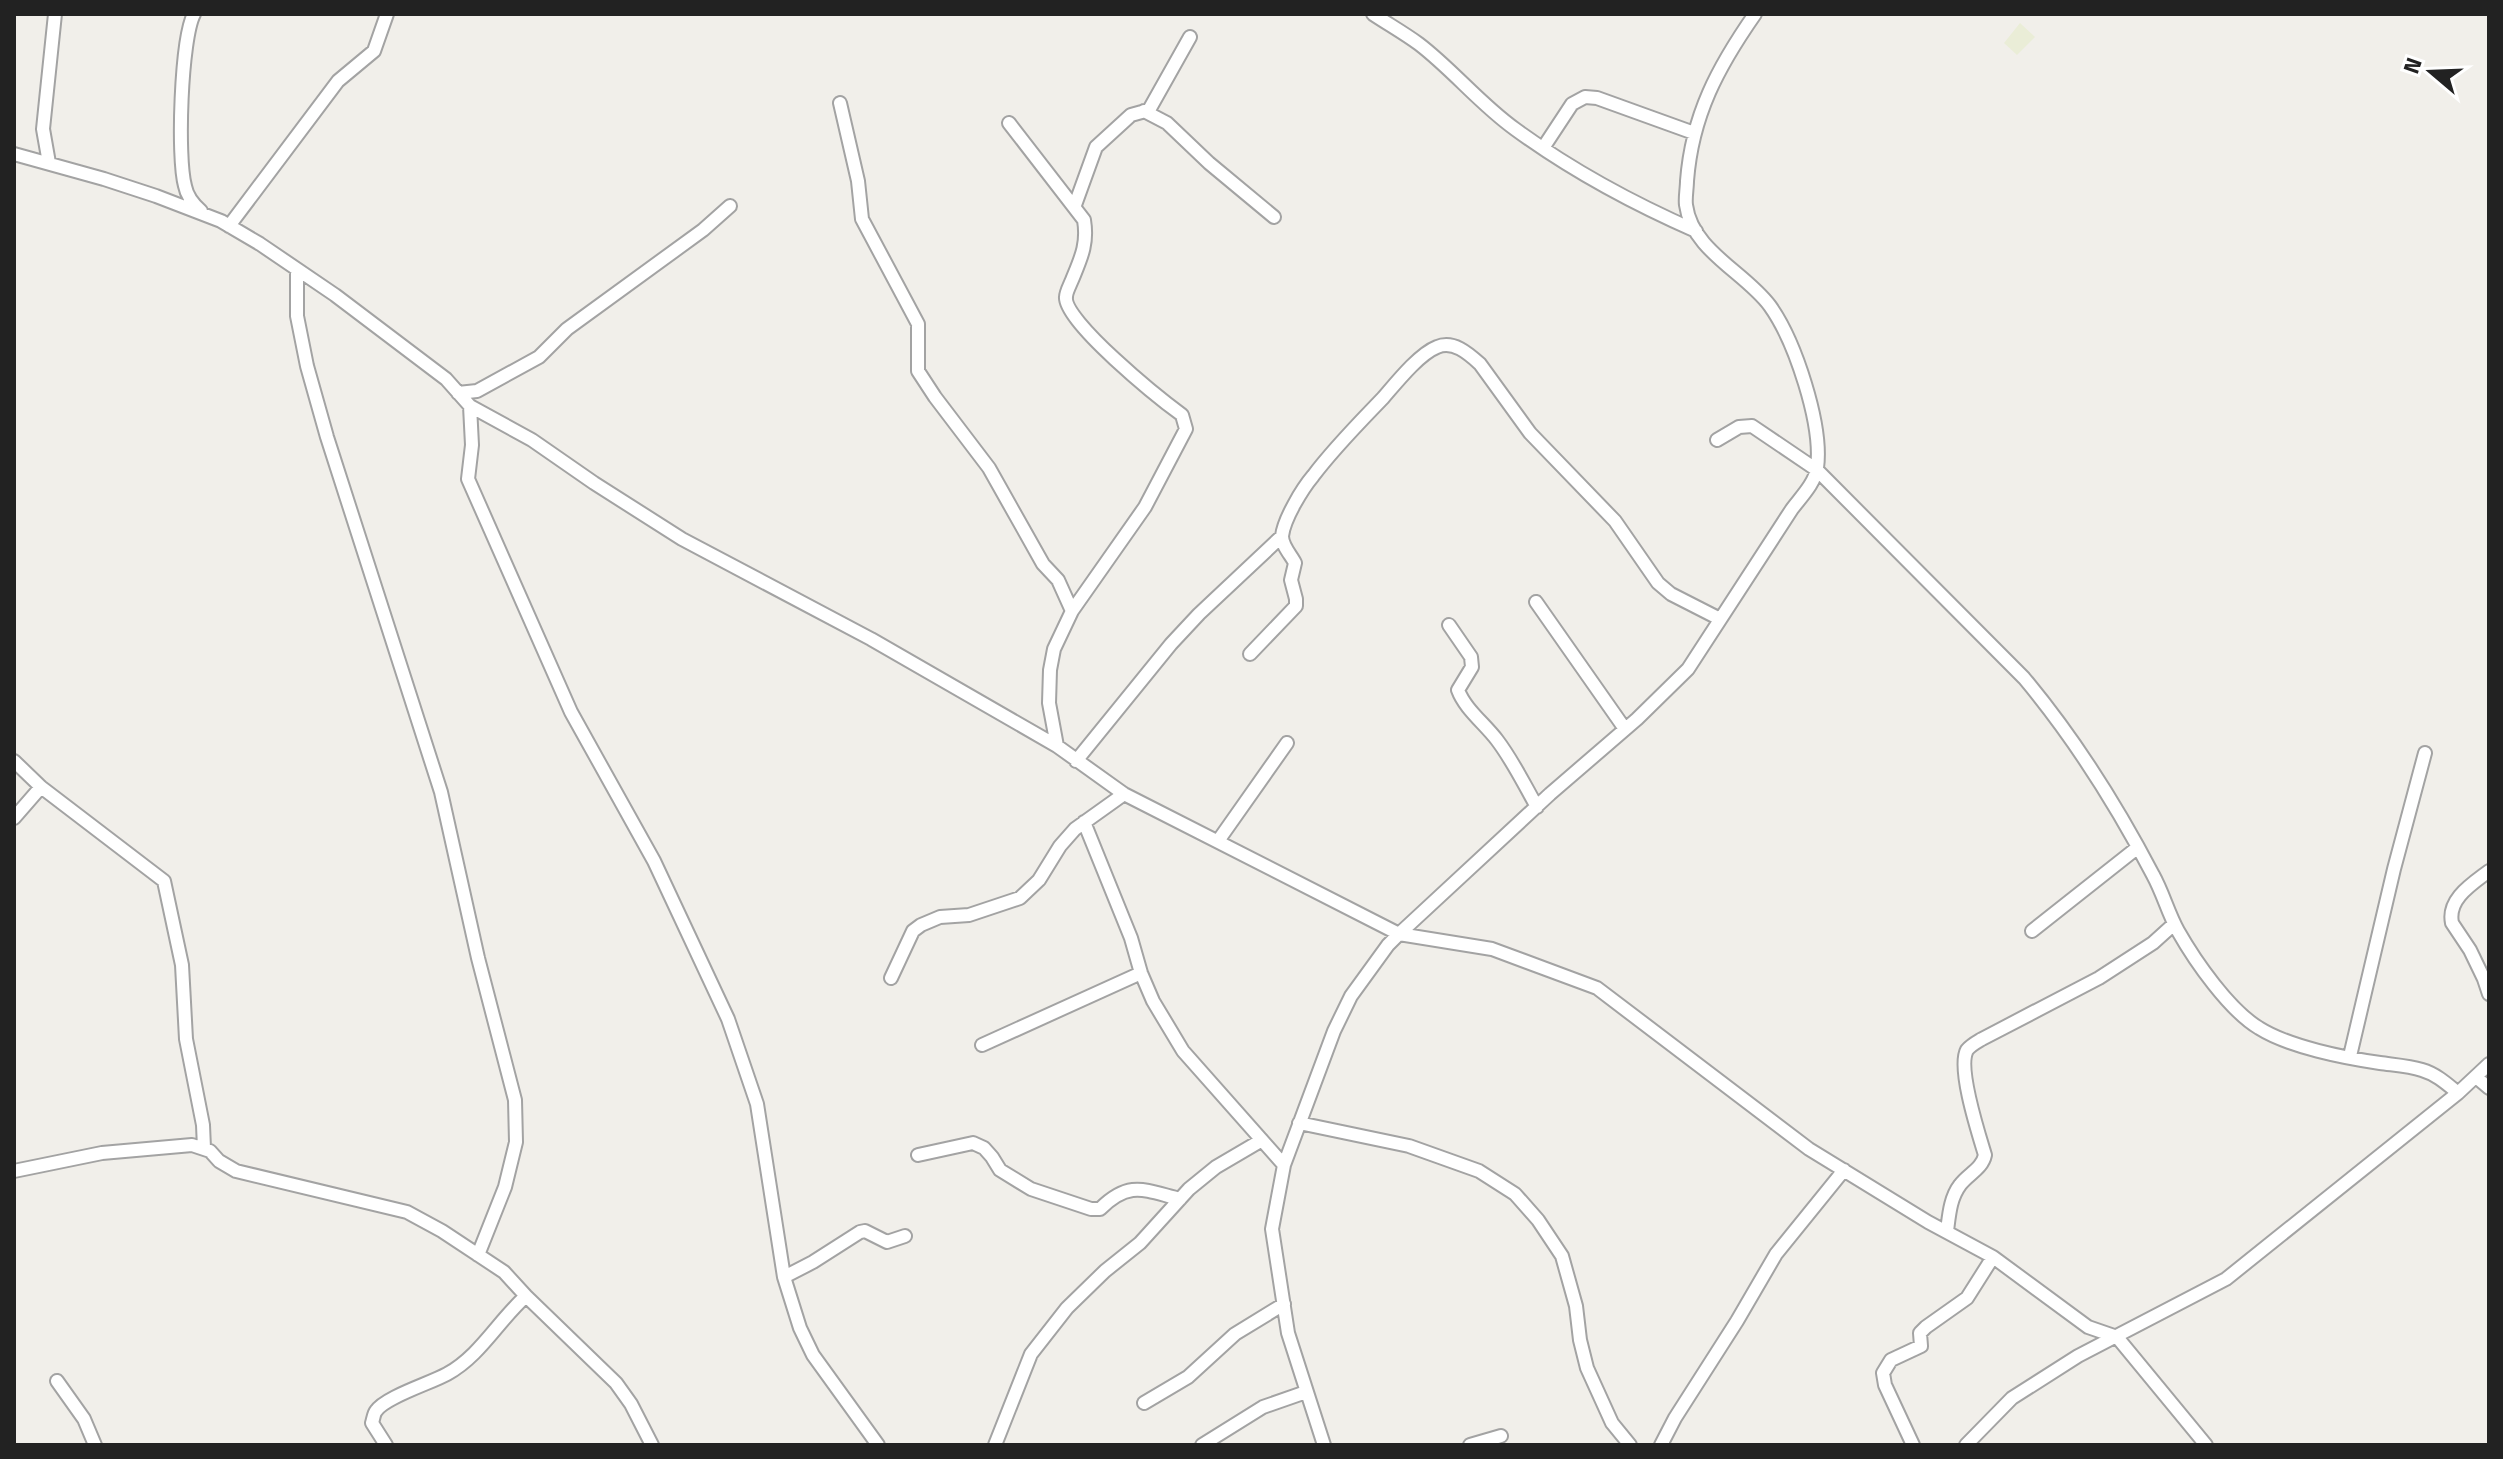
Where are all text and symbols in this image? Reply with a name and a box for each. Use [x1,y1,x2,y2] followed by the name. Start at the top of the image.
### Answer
[2391,32,2471,112] north arrow
[2394,53,2431,78] text: N

